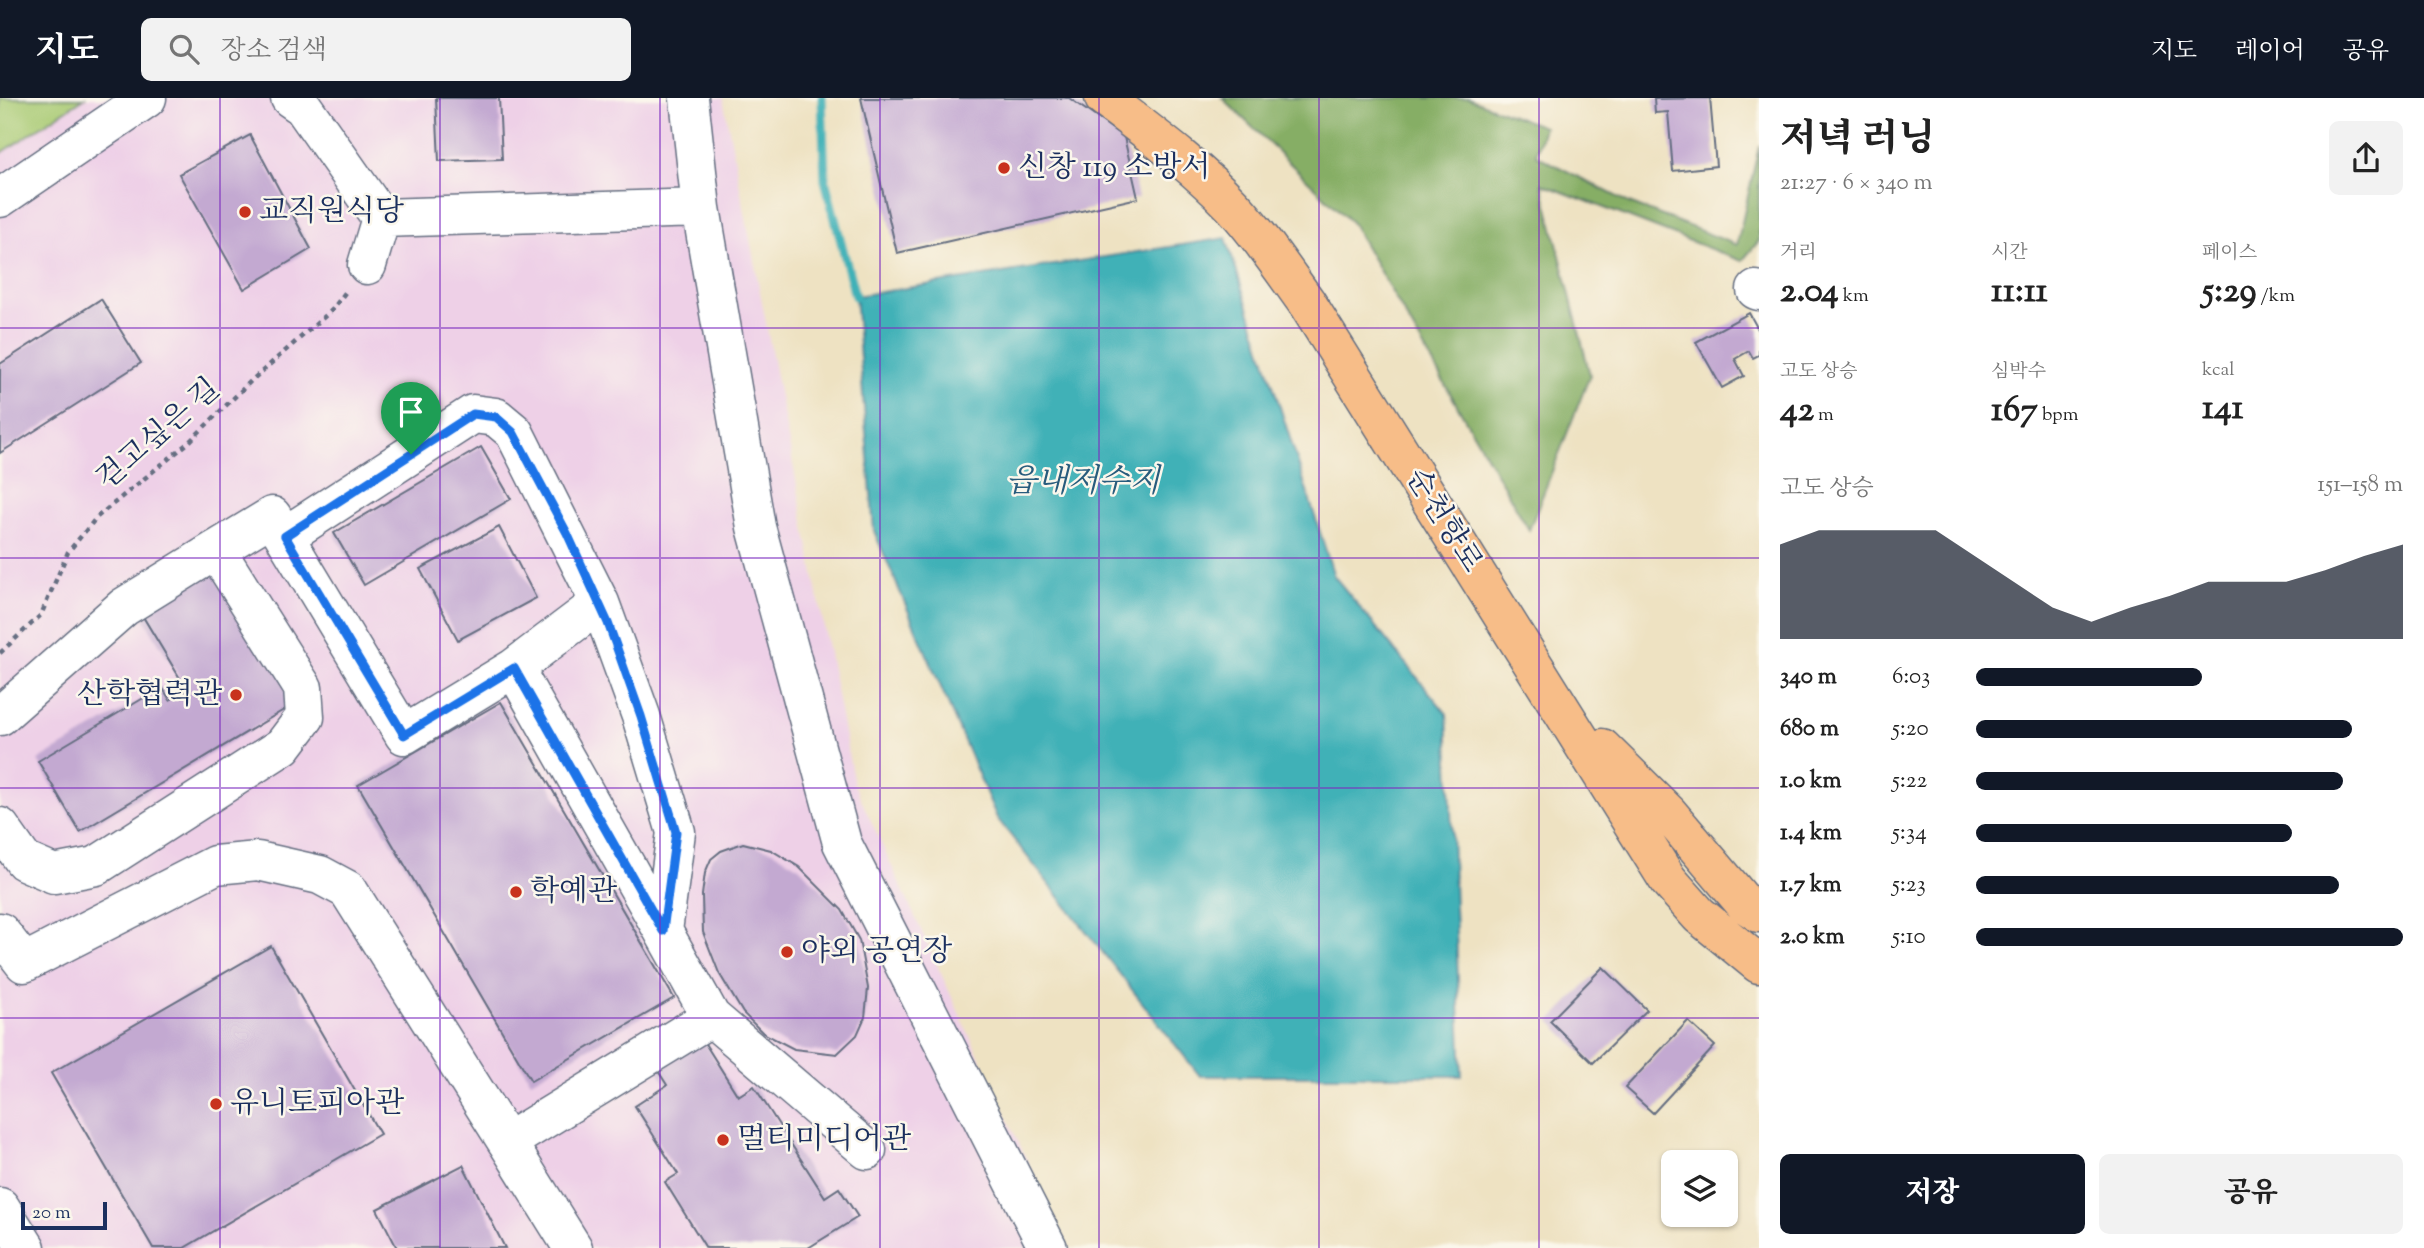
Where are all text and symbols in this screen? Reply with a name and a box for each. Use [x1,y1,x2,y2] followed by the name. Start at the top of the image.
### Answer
[141,18,631,81] search box
[35,28,99,76] text: 지도
[165,30,203,68] icon: search
[221,33,327,70] text: 장소 검색
[2151,35,2197,69] text: 지도
[2235,35,2305,69] text: 레이어
[2343,35,2389,69] text: 공유
[1780,114,1935,168] text: 저녁 러닝
[2329,121,2403,195] button: share
[1018,147,1210,190] place label: 신창 119 소방서
[996,160,1012,176] marker: 신창 119 소방서
[1780,167,1933,200] text: 21:27 · 6 × 340 m
[259,191,404,234] place label: 교직원식당
[237,204,253,220] marker: 교직원식당
[1780,240,1817,267] text: 거리
[1991,240,2028,267] text: 시간
[2202,240,2257,267] text: 페이스
[1780,267,1839,318] text: 2.04
[1991,267,2048,318] text: 11:11
[2202,267,2256,318] text: 5:29
[1839,283,1869,310] text: km
[2256,283,2295,310] text: /km
[2202,357,2235,384] text: kcal
[1780,359,1857,386] text: 고도 상승
[1991,359,2046,386] text: 심박수
[88,369,230,501] street label: 걷고싶은 길
[381,382,441,454] pin
[2202,384,2243,435] text: 141
[1780,386,1814,437] text: 42
[1991,386,2038,437] text: 167
[392,393,430,431] icon: arrive
[1814,402,1834,429] text: m
[2038,402,2078,429] text: bpm
[1006,460,1162,506] water label: 읍내저수지
[1394,460,1492,582] street label: 순천향로
[2317,469,2403,502] text: 151–158 m
[1780,473,1874,506] text: 고도 상승
[1780,661,1837,694] text: 340 m
[1892,661,1930,694] text: 6:03
[77,674,223,717] place label: 산학협력관
[228,687,244,703] marker: 산학협력관
[1780,713,1839,746] text: 680 m
[1892,713,1929,746] text: 5:20
[1780,765,1842,798] text: 1.0 km
[1892,765,1927,798] text: 5:22
[1780,817,1842,850] text: 1.4 km
[1892,817,1927,850] text: 5:34
[1780,869,1842,902] text: 1.7 km
[1892,869,1926,902] text: 5:23
[530,871,618,914] place label: 학예관
[508,884,524,900] marker: 학예관
[1780,921,1845,954] text: 2.0 km
[1892,921,1926,954] text: 5:10
[801,931,952,974] place label: 야외 공연장
[779,944,795,960] marker: 야외 공연장
[230,1083,405,1126] place label: 유니토피아관
[208,1096,224,1112] marker: 유니토피아관
[737,1119,912,1162] place label: 멀티미디어관
[715,1132,731,1148] marker: 멀티미디어관
[1661,1150,1738,1227] map controls
[1661,1150,1738,1227] button: layers
[1780,1154,2085,1234] button: 저장
[2099,1154,2403,1234] button: 공유
[21,1199,107,1231] scale bar
[32,1200,71,1227] text: 20 m

